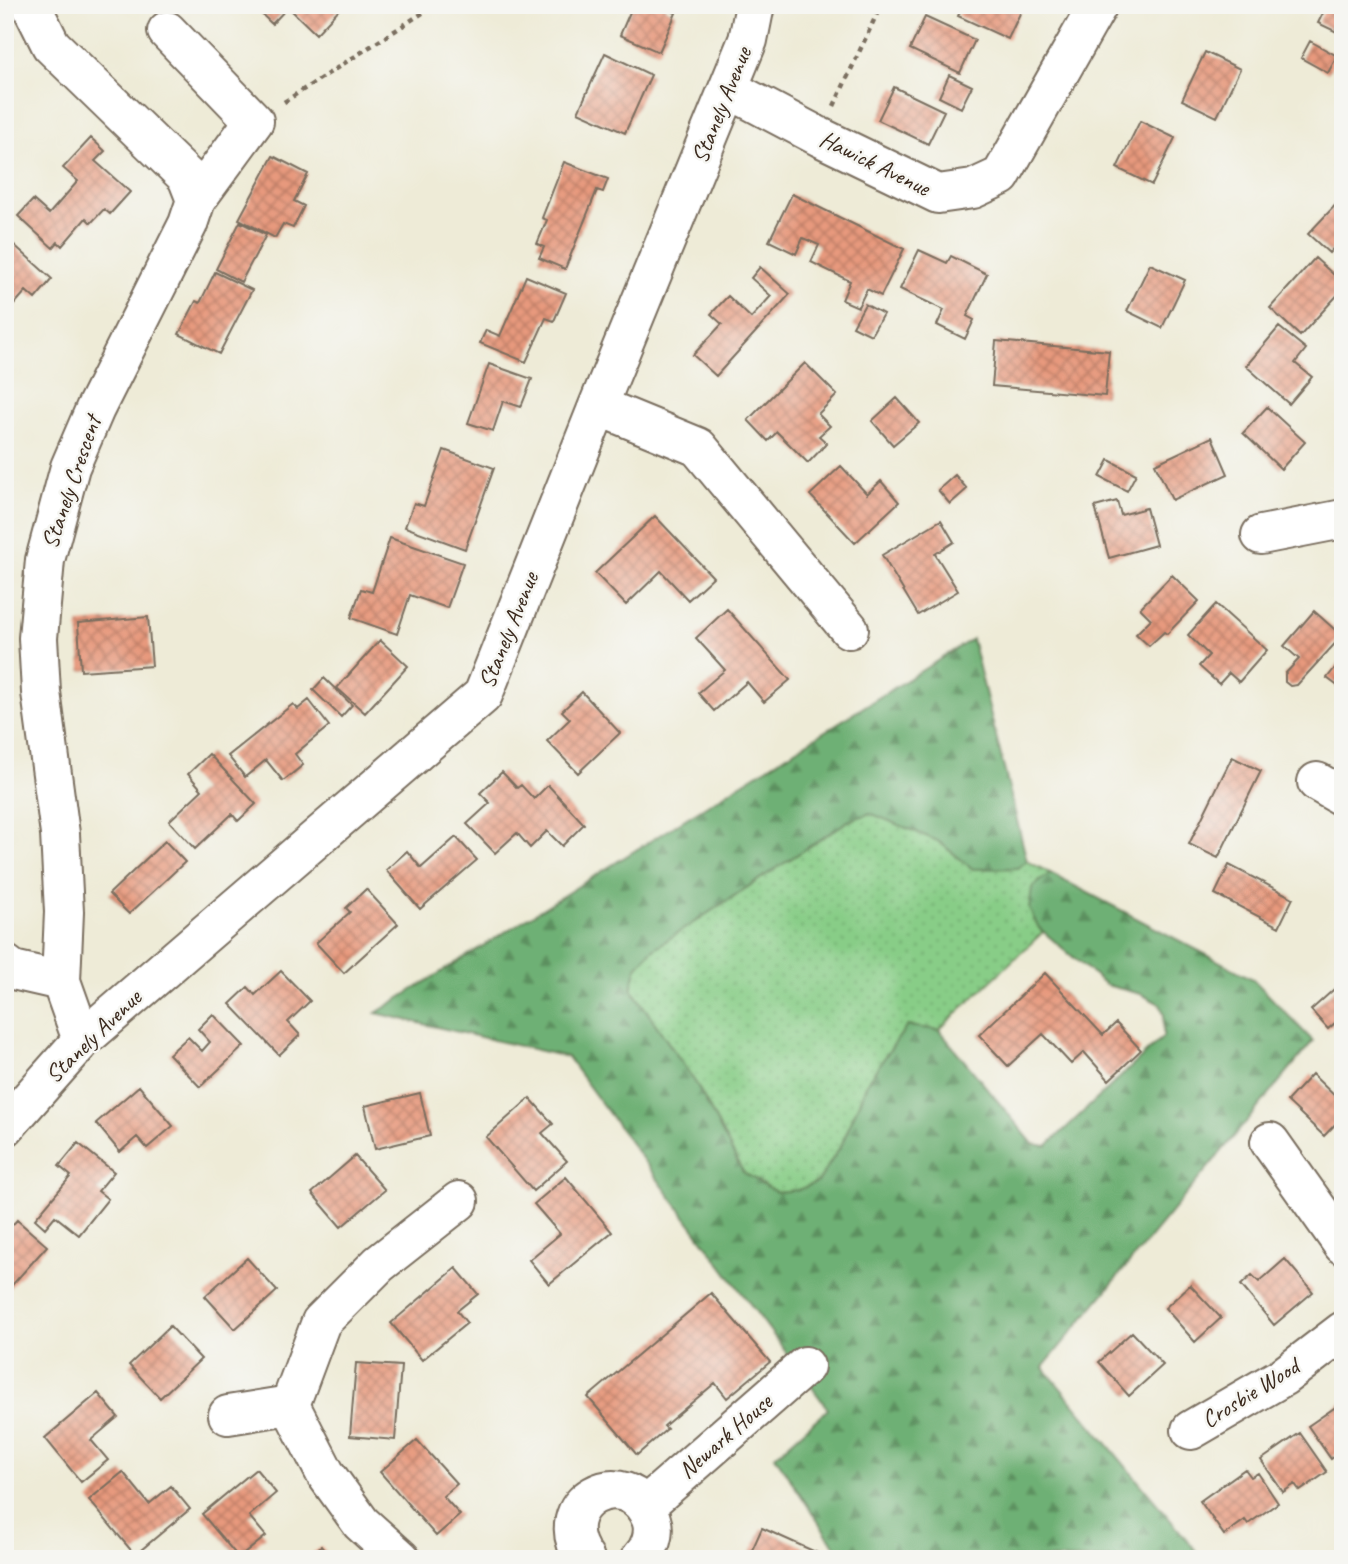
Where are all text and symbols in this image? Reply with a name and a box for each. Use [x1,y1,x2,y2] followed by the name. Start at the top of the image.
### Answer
[684,41,759,167] street label: Stanely Avenue
[815,123,937,203] street label: Hawick Avenue
[34,409,109,552] street label: Stanely Crescent
[471,566,546,692] street label: Stanely Avenue
[39,981,149,1089] street label: Stanely Avenue
[1196,1350,1307,1435] street label: Crosbie Wood
[672,1386,780,1485] street label: Newark House

